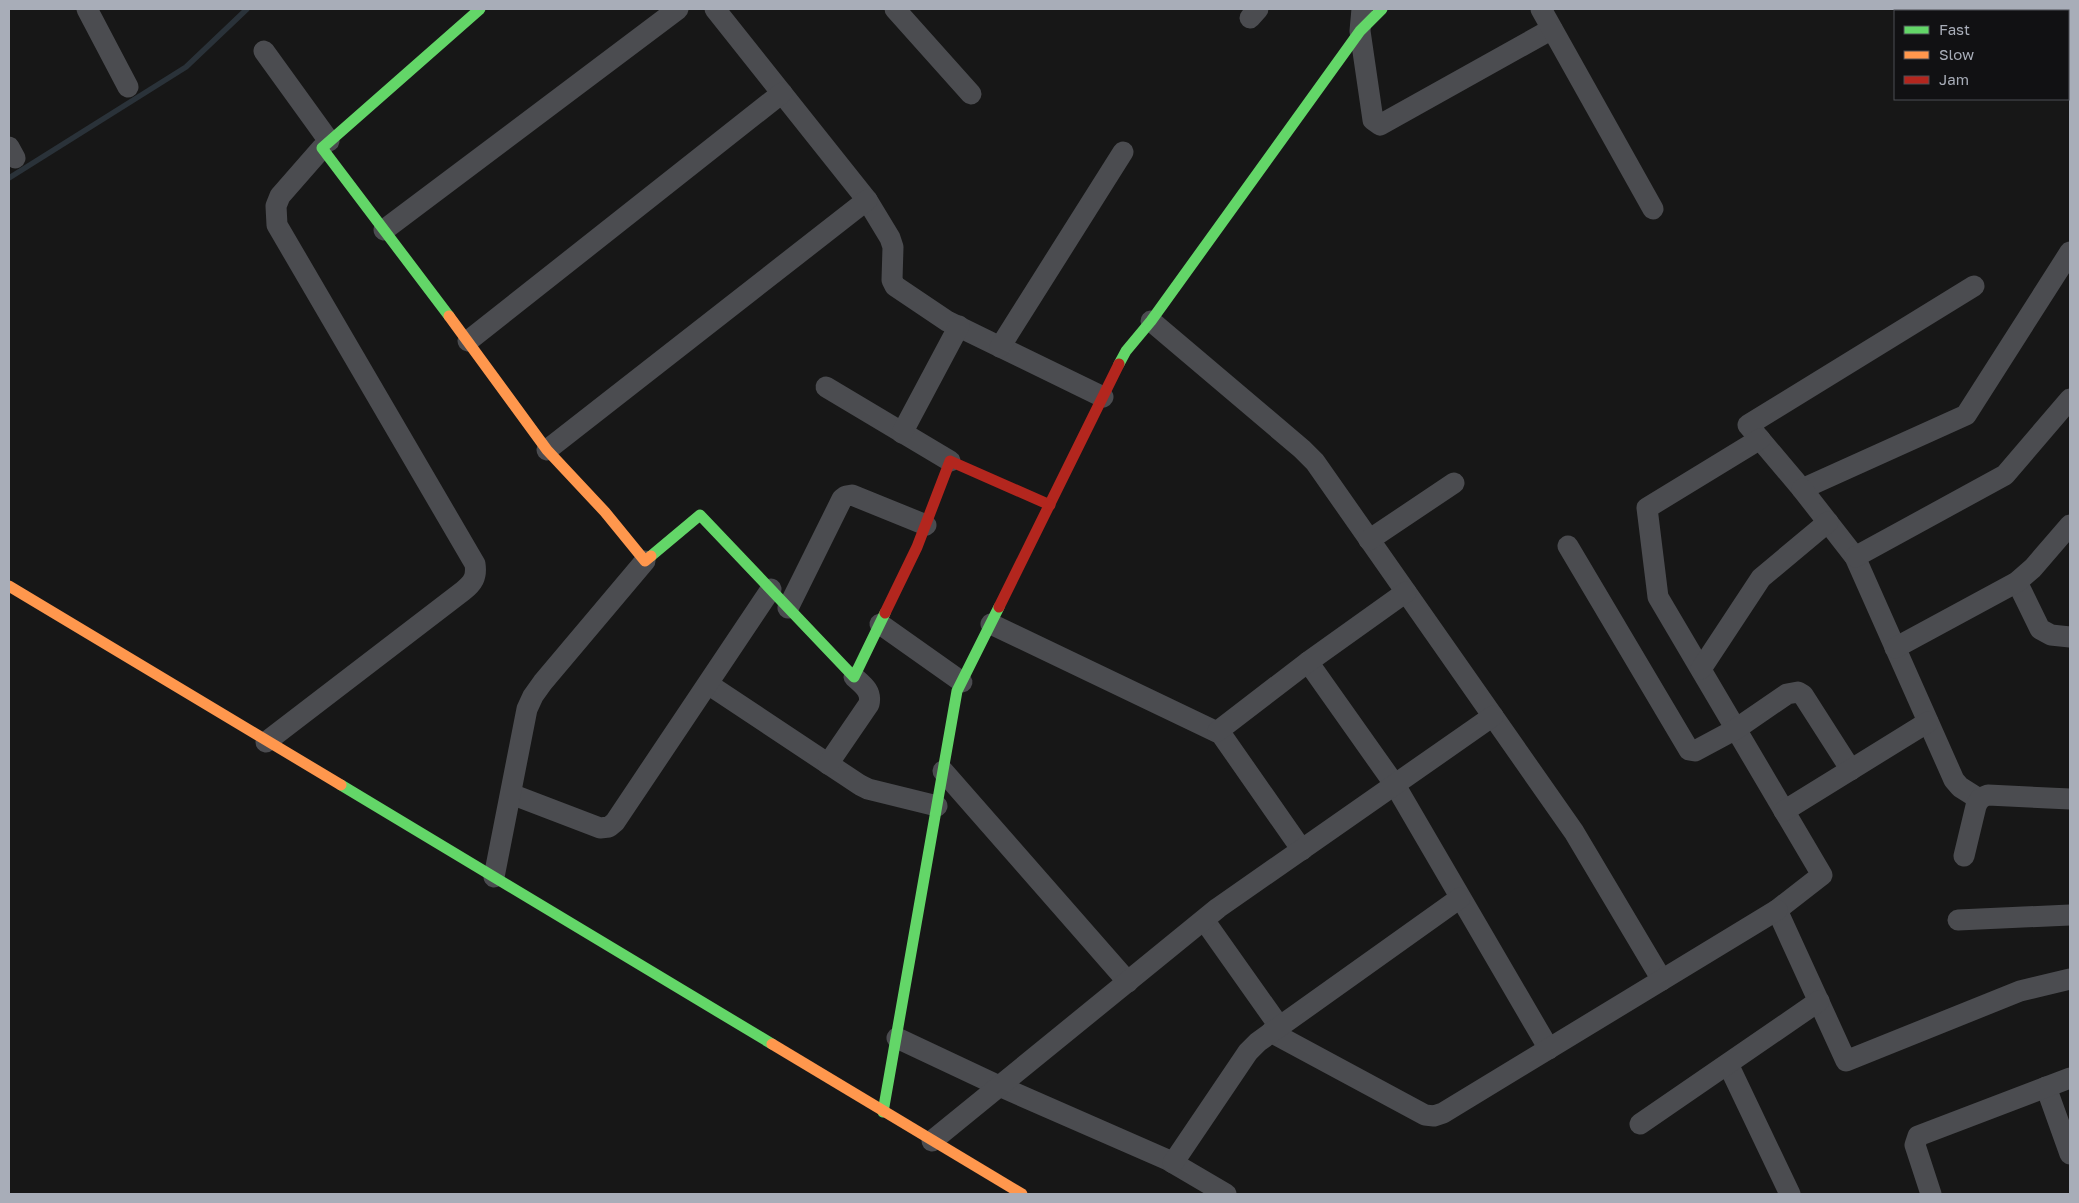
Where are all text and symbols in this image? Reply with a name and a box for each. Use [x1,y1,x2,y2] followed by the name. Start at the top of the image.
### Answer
[1894,10,2069,100] legend
[1939,20,1970,38] text: Fast
[1939,45,1974,63] text: Slow
[1939,70,1969,88] text: Jam

